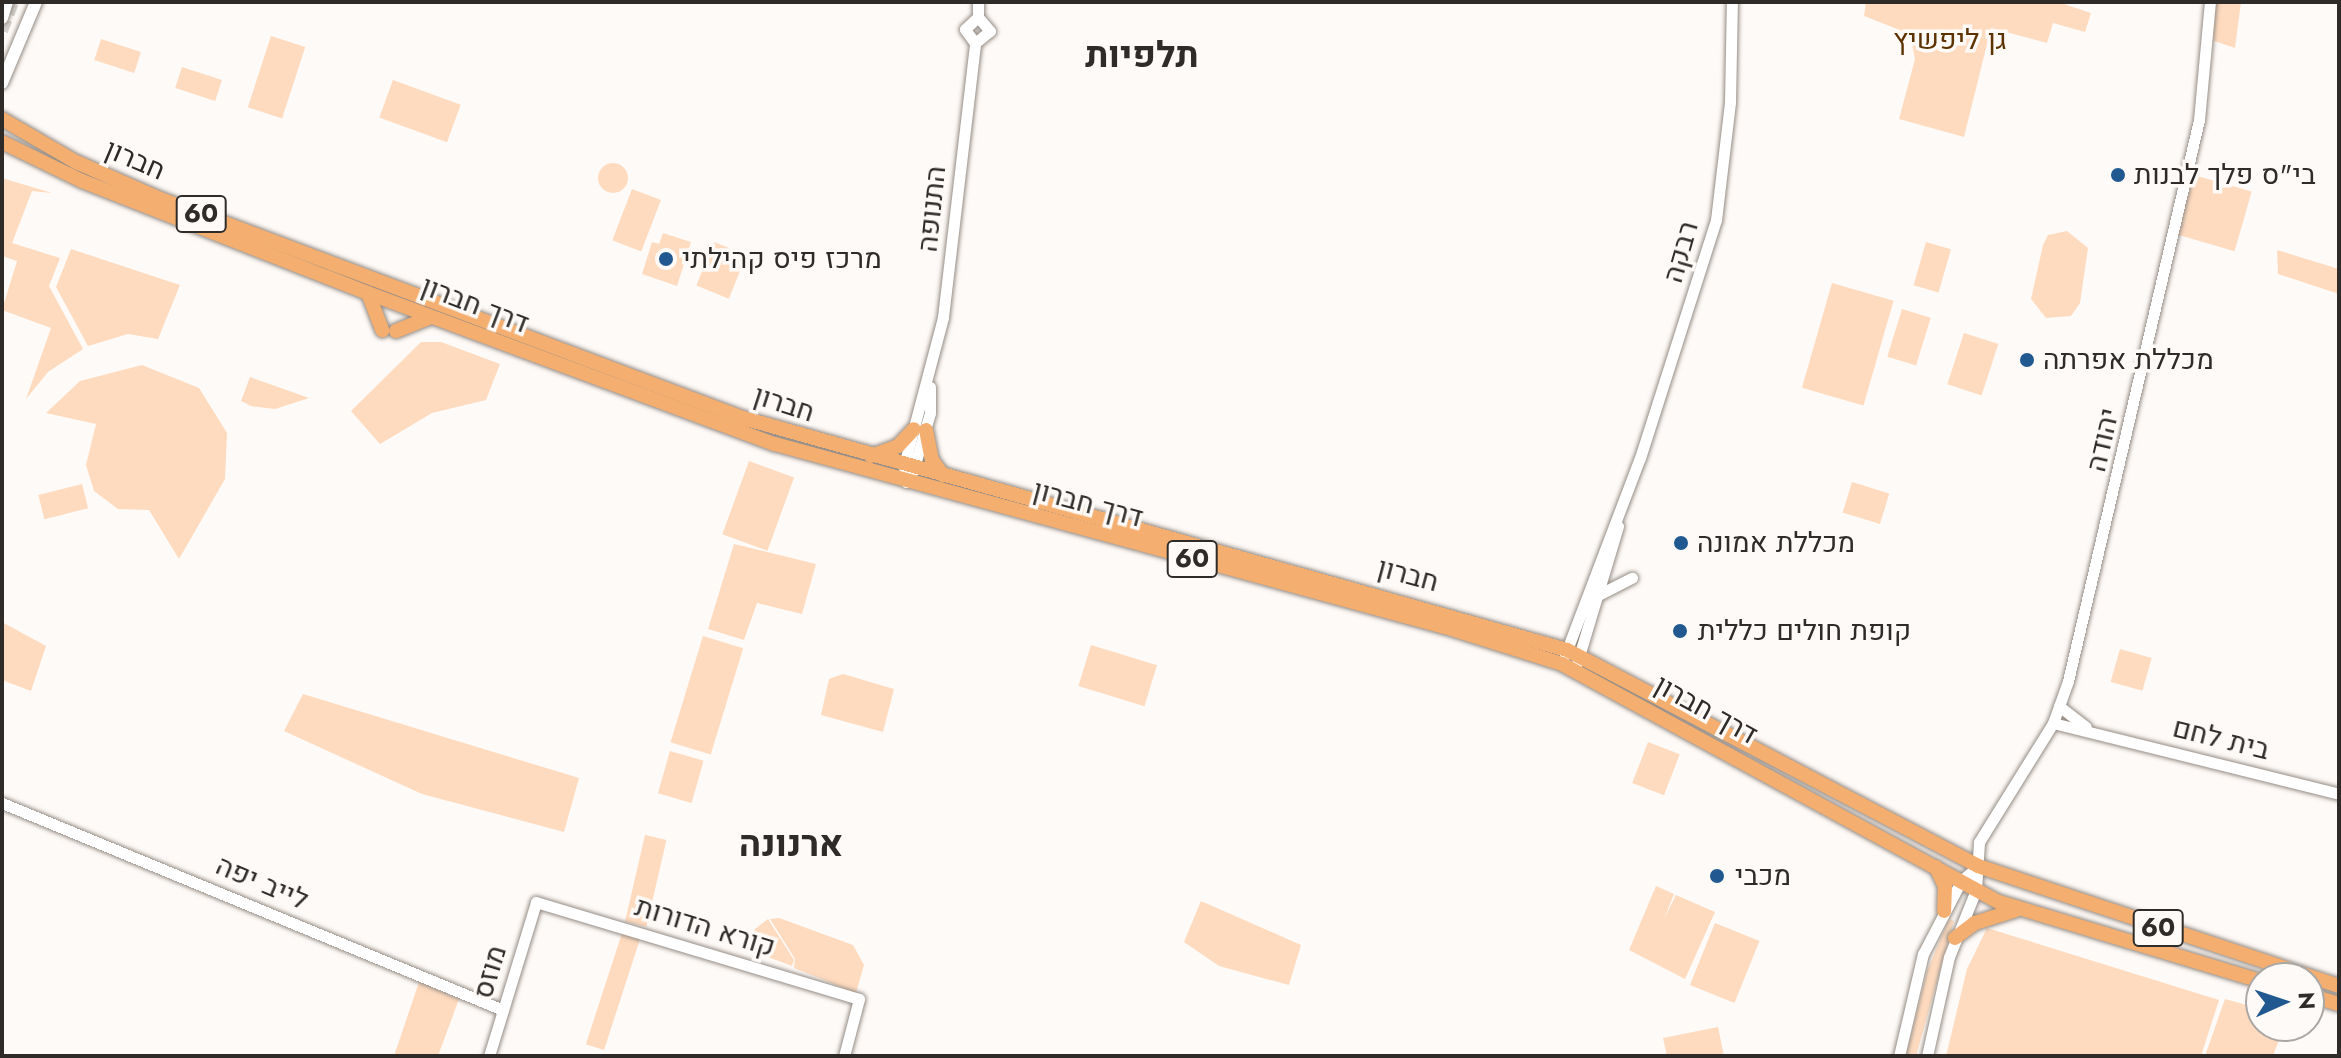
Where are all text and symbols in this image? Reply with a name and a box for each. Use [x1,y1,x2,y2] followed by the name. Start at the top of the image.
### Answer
[1893,23,2007,57] park label: גן ליפשיץ
[1085,33,1199,77] district label: תלפיות
[100,132,170,188] street label: חברון
[2134,158,2316,192] place label: בי"ס פלך לבנות
[911,164,953,254] street label: התנופה
[2109,166,2127,184] marker: בי"ס פלך לבנות
[175,192,227,236] road number: 60
[1656,217,1706,287] street label: רבקה
[682,242,882,276] place label: מרכז פיס קהילתי
[657,250,675,268] marker: מרכז פיס קהילתי
[417,269,533,341] street label: דרך חברון
[2043,343,2214,377] place label: מכללת אפרתה
[2018,351,2036,369] marker: מכללת אפרתה
[749,378,819,430] street label: חברון
[2079,405,2127,475] street label: יהודה
[1029,473,1147,535] street label: דרך חברון
[1697,526,1855,560] place label: מכללת אמונה
[1672,534,1690,552] marker: מכללת אמונה
[1166,537,1218,581] road number: 60
[1374,551,1442,599] street label: חברון
[1698,614,1911,648] place label: קופת חולים כללית
[1669,620,1691,642] marker: קופת חולים כללית
[1649,668,1763,752] street label: דרך חברון
[2169,711,2273,767] street label: בית לחם
[739,822,843,866] district label: ארנונה
[211,849,313,917] street label: לייב יפה
[1735,859,1791,893] place label: מכבי
[1706,865,1728,887] marker: מכבי
[631,890,779,964] street label: קורא הדורות
[2132,906,2184,950] road number: 60
[466,941,514,1003] street label: מוזס
[2245,962,2325,1042] north arrow
[2291,991,2323,1010] text: N

